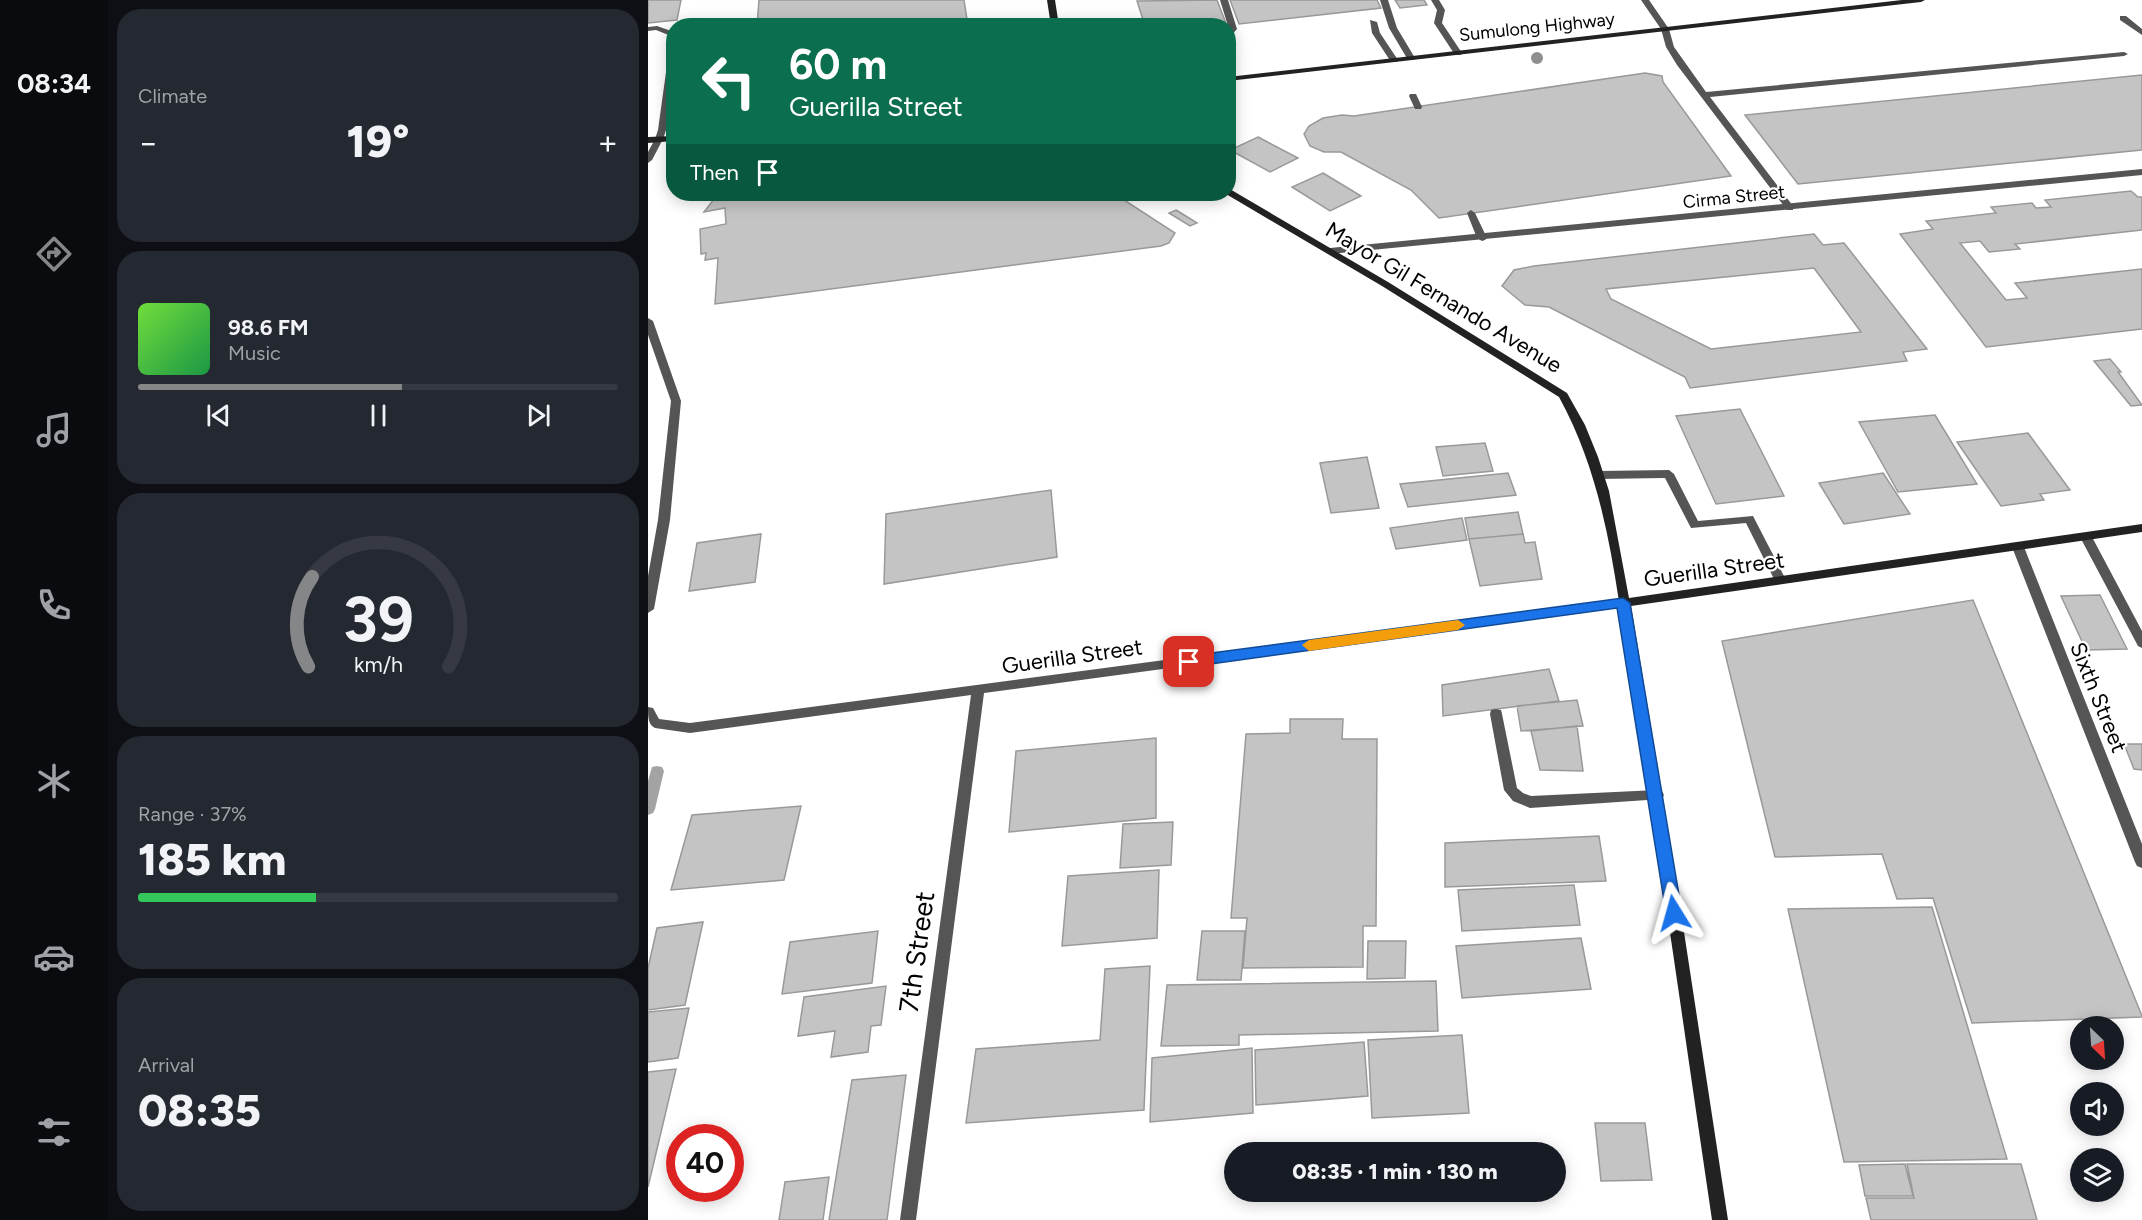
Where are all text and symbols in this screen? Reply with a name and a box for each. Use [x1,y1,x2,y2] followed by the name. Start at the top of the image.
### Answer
[1458,8,1616,46] street label: Sumulong Highway
[789,39,887,90] text: 60 m
[690,42,768,120] icon: left
[17,67,91,100] text: 08:34
[138,84,207,108] text: Climate
[789,90,963,123] text: Guerilla Street
[347,114,409,168] text: 19°
[138,123,159,162] text: −
[597,123,618,162] text: +
[751,156,784,189] icon: arrive
[690,159,739,186] text: Then
[1682,181,1786,213] street label: Cirma Street
[1321,216,1567,379] street label: Mayor Gil Fernando Avenue
[33,233,75,275] icon: directions
[228,314,309,341] text: 98.6 FM
[228,341,281,365] text: Music
[202,399,235,432] icon: previous
[362,399,395,432] icon: pause
[522,399,555,432] icon: next
[33,409,75,451] icon: music
[1642,546,1786,593] street label: Guerilla Street
[343,582,413,657] text: 39
[33,584,75,626] icon: phone
[1000,633,1144,680] street label: Guerilla Street
[1163,636,1214,687] pin
[2064,638,2133,756] street label: Sixth Street
[1172,645,1205,678] icon: arrive
[354,652,402,677] text: km/h
[33,760,75,802] icon: climate
[138,802,247,826] text: Range · 37%
[138,832,286,886] text: 185 km
[1642,881,1706,945] position arrow
[892,889,941,1015] street label: 7th Street
[33,936,75,978] icon: car
[2070,1016,2124,1070] north arrow
[2070,1016,2124,1202] map controls
[138,1053,194,1077] text: Arrival
[2070,1082,2124,1136] button: sound
[138,1083,261,1137] text: 08:35
[33,1111,75,1153] icon: filters
[666,1124,744,1202] speed limit sign: 40
[2070,1148,2124,1202] button: layers
[1292,1158,1498,1185] text: 08:35 · 1 min · 130 m

